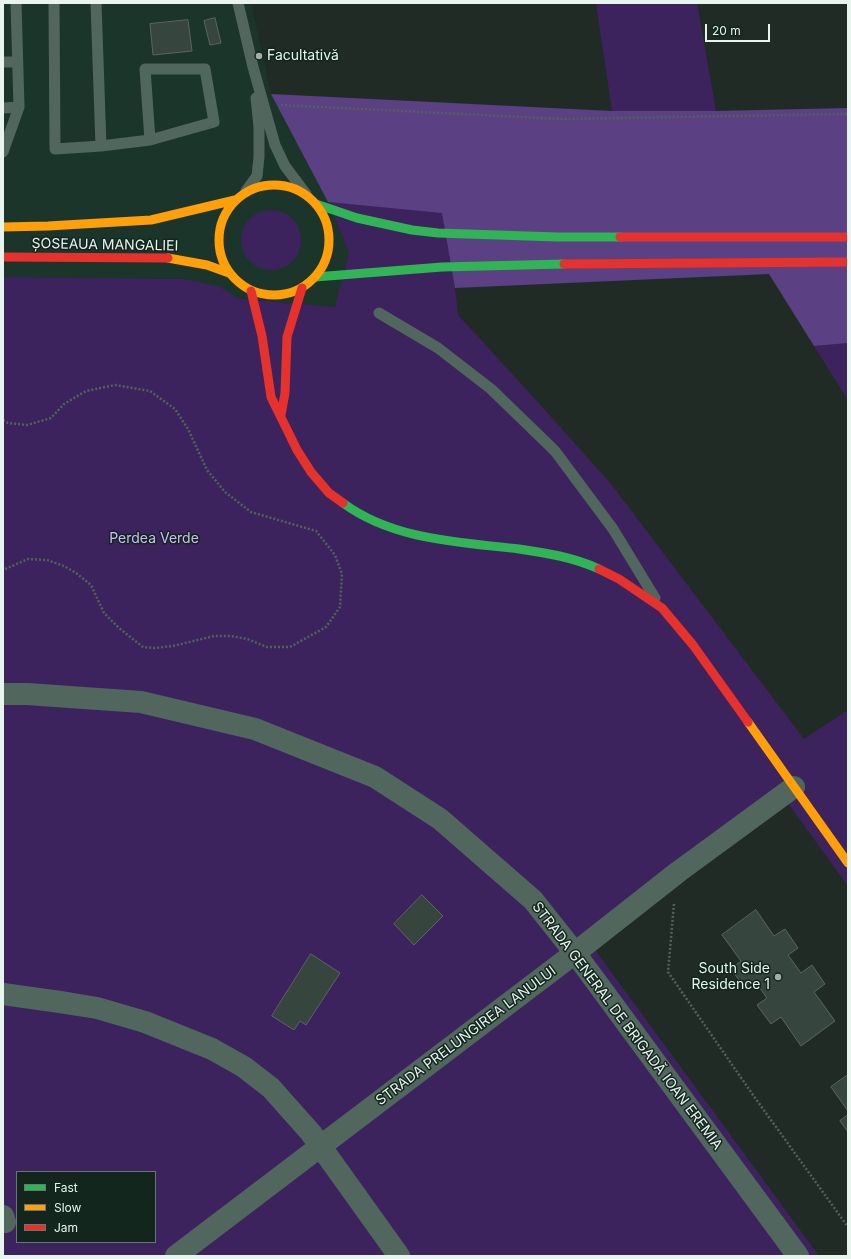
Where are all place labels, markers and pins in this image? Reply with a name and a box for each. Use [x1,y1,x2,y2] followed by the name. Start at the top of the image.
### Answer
[267,48,339,64] place label: Facultativă
[254,51,264,61] marker: Facultativă
[691,961,770,994] place label: South Side Residence 1
[773,972,783,982] marker: South Side Residence 1

